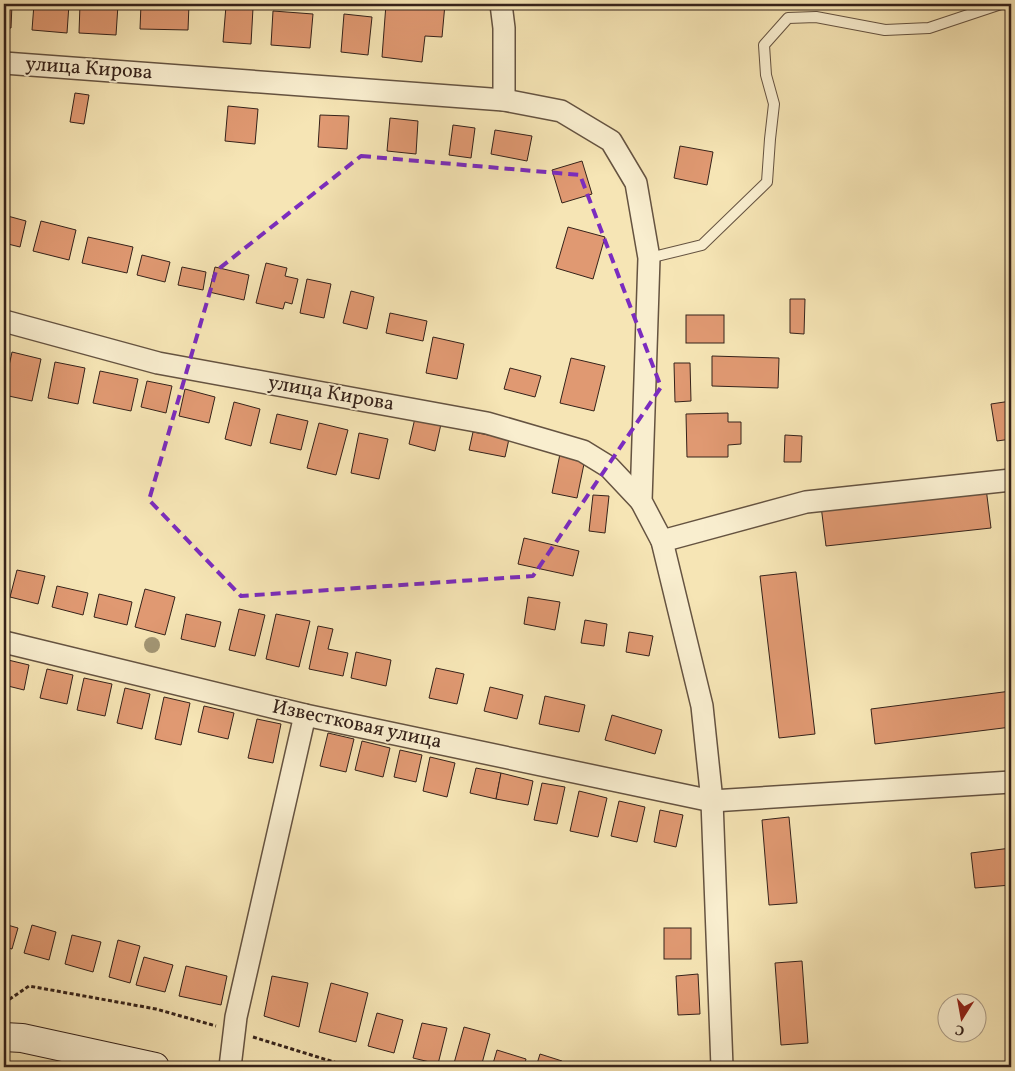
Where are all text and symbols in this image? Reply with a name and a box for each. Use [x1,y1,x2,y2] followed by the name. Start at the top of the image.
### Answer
[24,51,154,87] street label: улица Кирова
[266,369,396,419] street label: улица Кирова
[269,693,445,757] street label: Известковая улица
[938,994,988,1044] north arrow
[954,1019,966,1039] text: С

